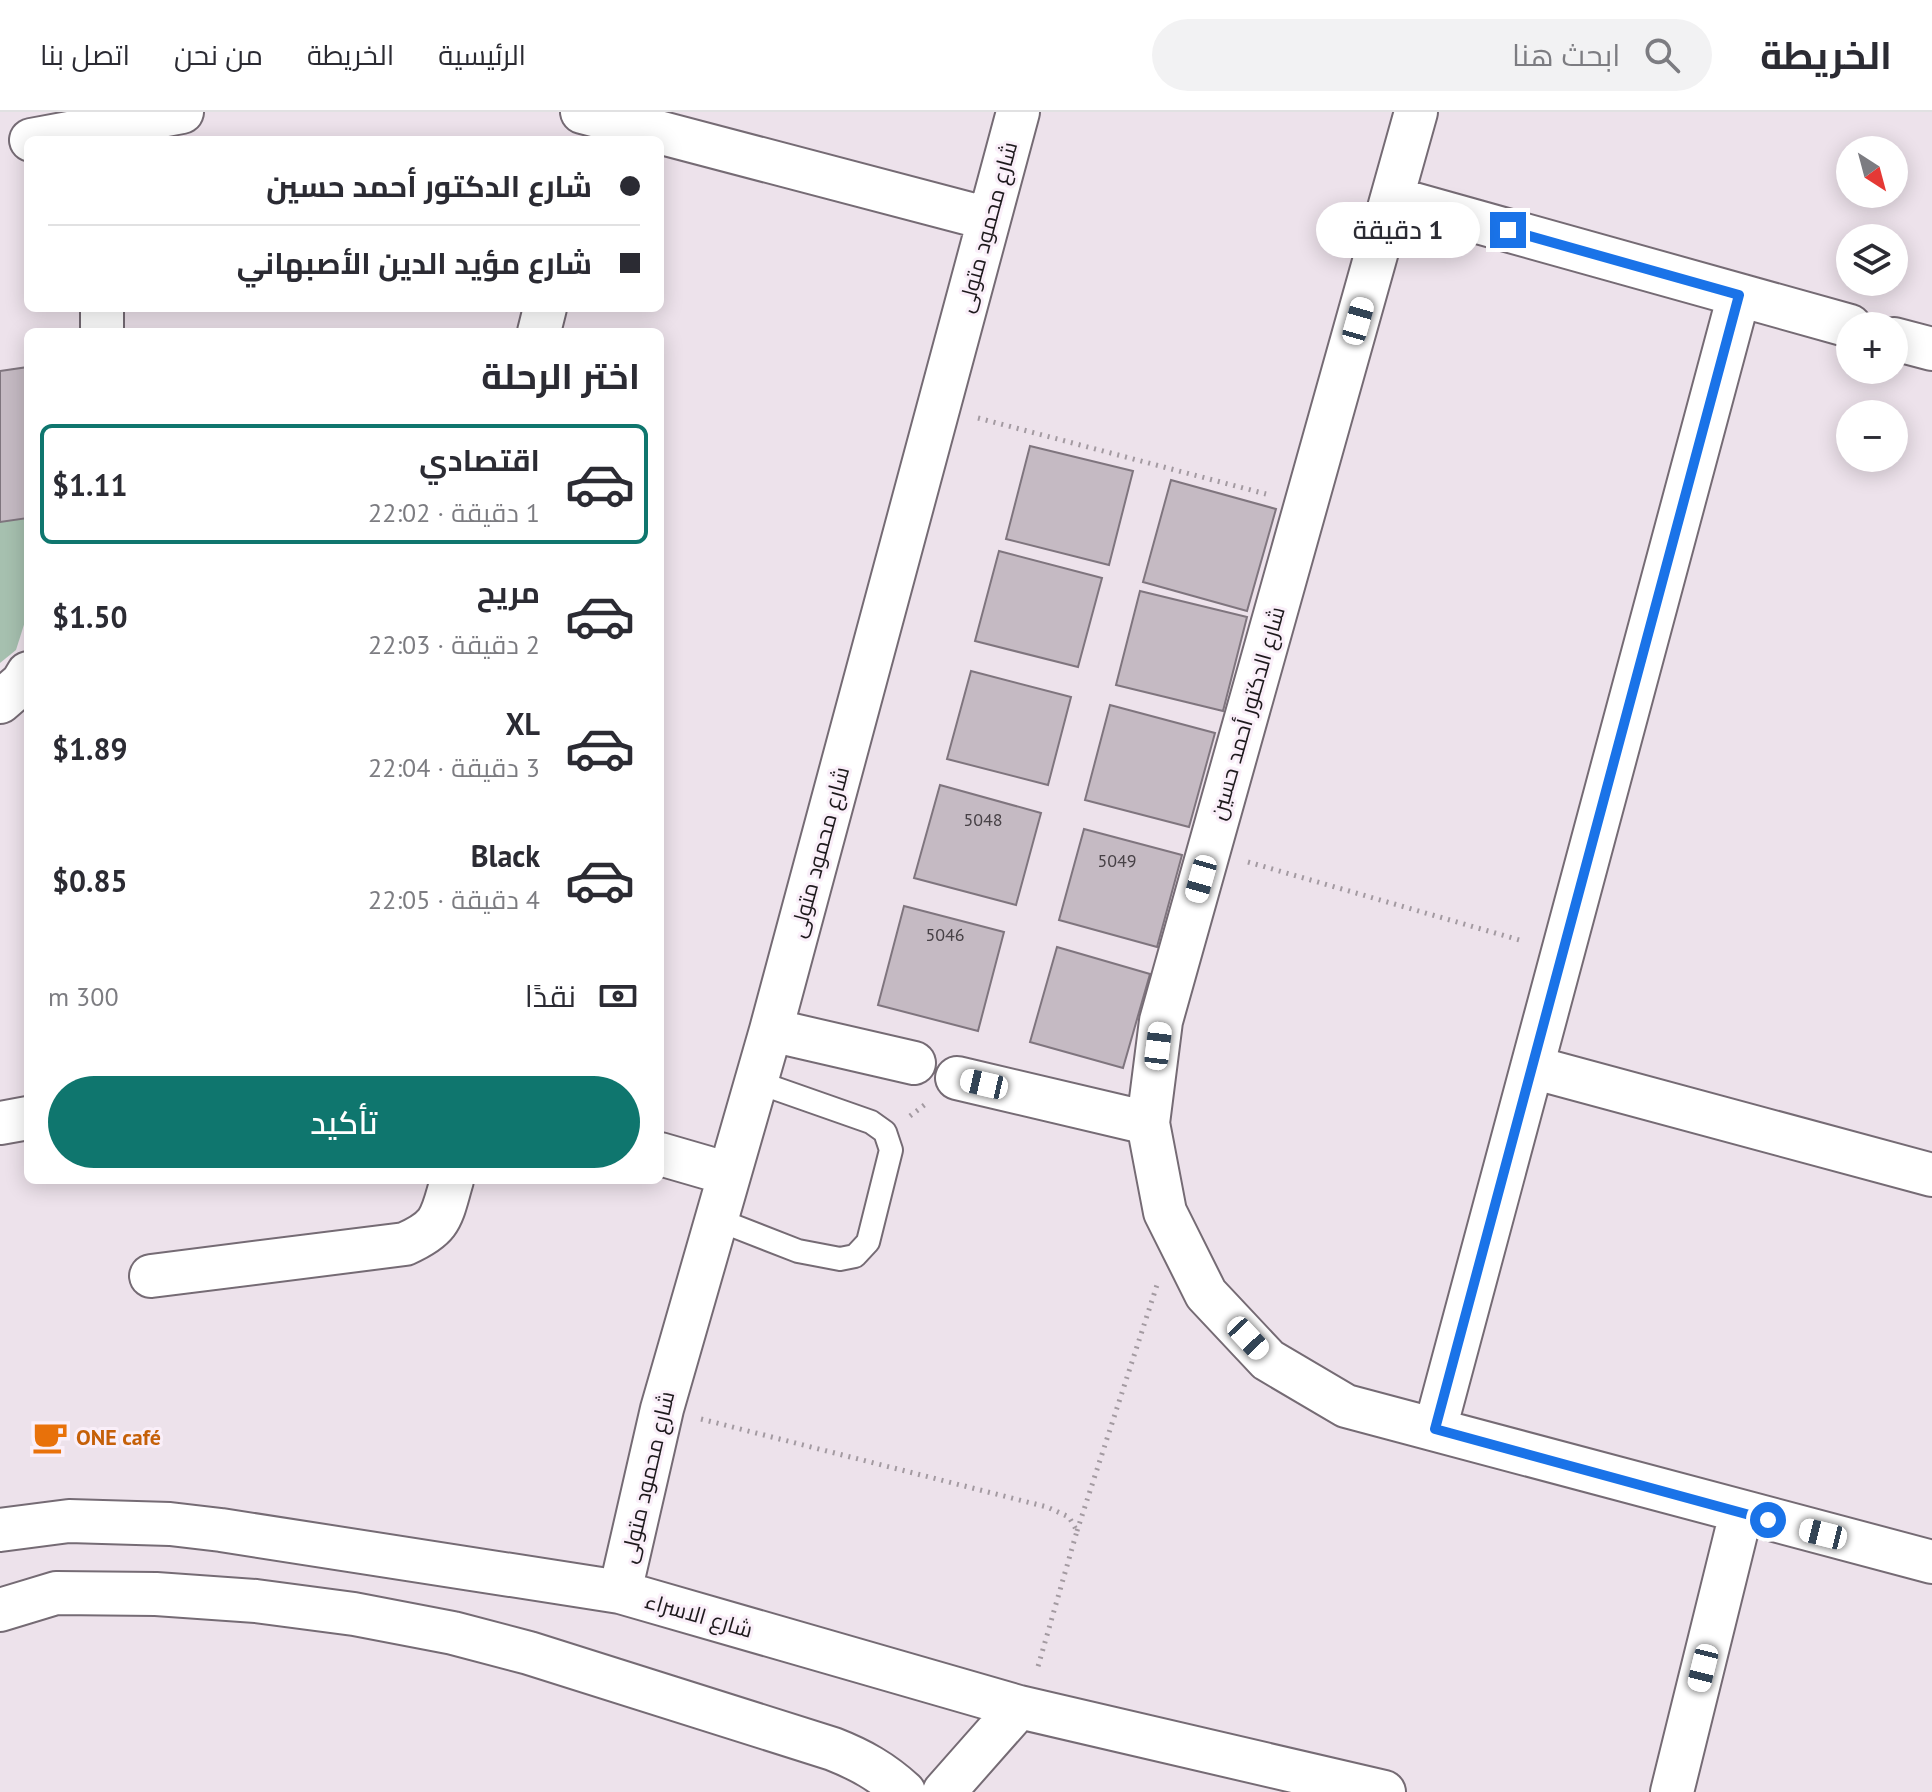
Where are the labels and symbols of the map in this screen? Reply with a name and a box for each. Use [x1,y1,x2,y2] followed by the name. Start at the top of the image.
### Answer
[1836,136,1908,208] north arrow
[951,139,1024,316] street label: شارع محمود متولى
[1316,202,1480,258] callout: 1 دقيقة
[1490,212,1526,248] route end
[1340,295,1376,347] car
[1203,603,1292,823] street label: شارع الدكتور أحمد حسين
[783,764,856,941] street label: شارع محمود متولى
[963,808,1003,831] house number: 5048
[1097,849,1137,872] house number: 5049
[1183,853,1219,905] car
[925,923,965,946] house number: 5046
[1143,1021,1173,1071] car
[958,1067,1010,1101] car
[1223,1312,1273,1364] car
[614,1388,681,1566] street label: شارع محمود متولى
[31,1418,69,1456] cafe icon: ONE café
[76,1423,161,1451] place label: ONE café
[1750,1502,1786,1538] route start
[1797,1517,1849,1551] car
[642,1586,756,1645] street label: شارع الاسراء
[1686,1642,1720,1694] car

